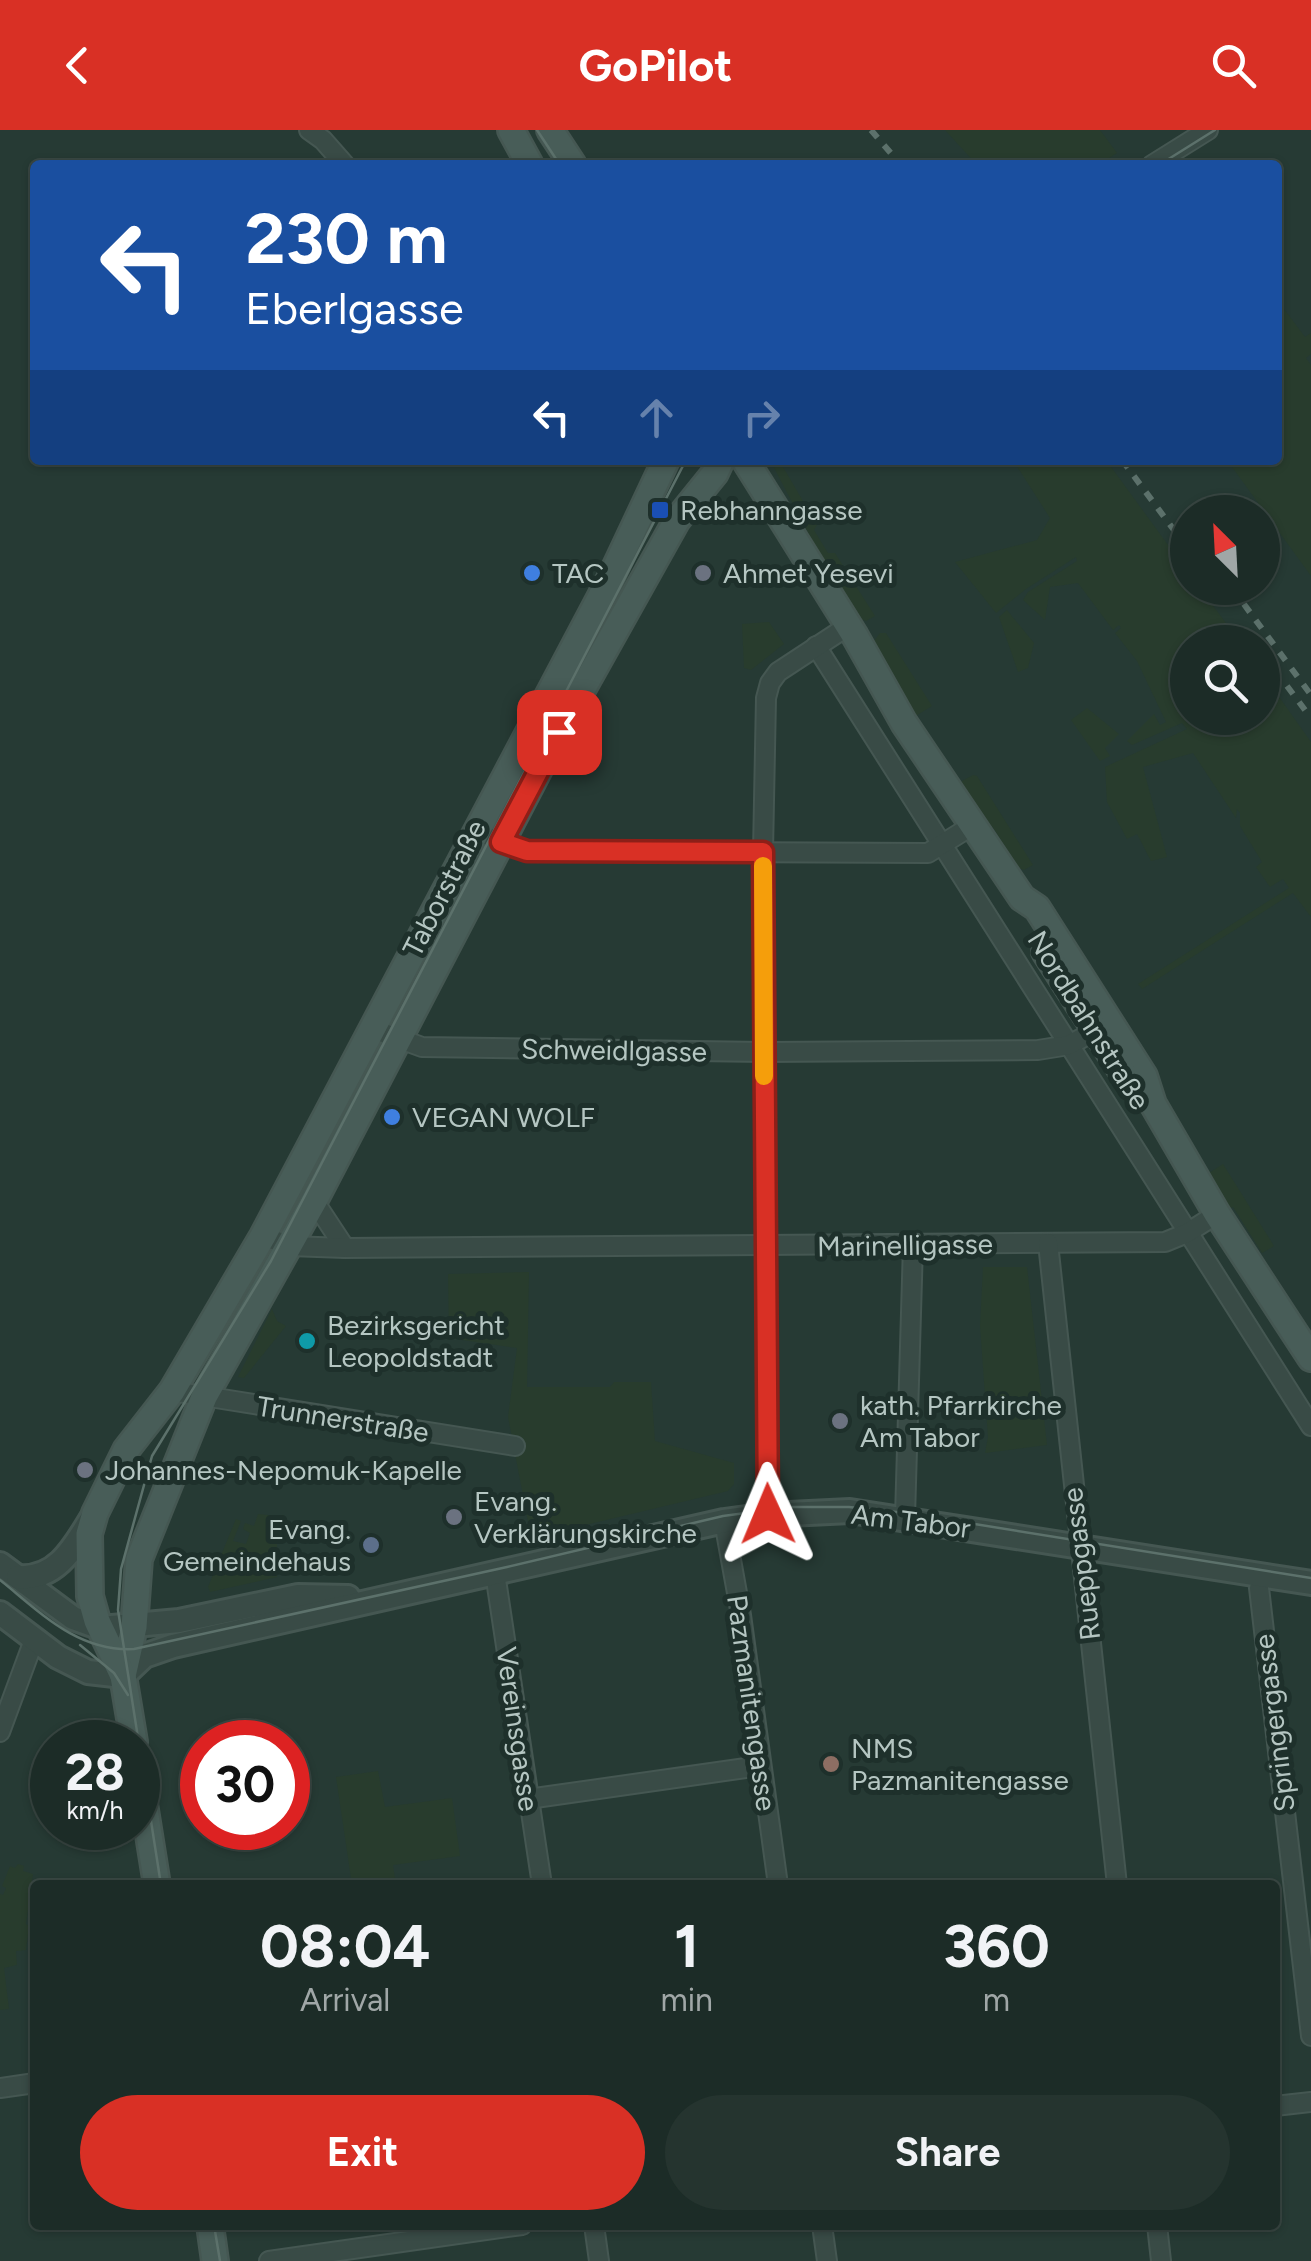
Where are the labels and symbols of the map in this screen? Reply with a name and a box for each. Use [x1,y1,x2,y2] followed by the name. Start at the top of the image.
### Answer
[680,493,862,527] place label: Rebhanngasse
[1170,495,1280,605] north arrow
[649,499,671,521] marker: Rebhanngasse
[552,556,604,590] place label: TAC
[723,556,894,590] place label: Ahmet Yesevi
[521,562,543,584] marker: TAC
[692,562,714,584] marker: Ahmet Yesevi
[517,690,602,775] pin
[395,814,493,962] street label: Taborstraße
[1020,924,1158,1116] street label: Nordbahnstraße
[521,1031,707,1069] street label: Schweidlgasse
[412,1100,595,1134] place label: VEGAN WOLF
[381,1106,403,1128] marker: VEGAN WOLF
[817,1226,993,1264] street label: Marinelligasse
[327,1308,505,1374] place label: Bezirksgericht Leopoldstadt
[296,1330,318,1352] marker: Bezirksgericht Leopoldstadt
[860,1388,1062,1454] place label: kath. Pfarrkirche Am Tabor
[255,1389,431,1449] street label: Trunnerstraße
[829,1410,851,1432] marker: kath. Pfarrkirche Am Tabor
[105,1453,462,1487] place label: Johannes-Nepomuk-Kapelle
[74,1459,96,1481] marker: Johannes-Nepomuk-Kapelle
[716,1462,820,1566] position arrow
[474,1484,697,1550] place label: Evang. Verklärungskirche
[1055,1486,1107,1642] street label: Rueppgasse
[849,1497,973,1545] street label: Am Tabor
[443,1506,465,1528] marker: Evang. Verklärungskirche
[163,1512,351,1578] place label: Evang. Gemeindehaus
[360,1534,382,1556] marker: Evang. Gemeindehaus
[720,1593,784,1813] street label: Pazmanitengasse
[1246,1632,1302,1814] street label: Springergasse
[490,1645,546,1813] street label: Vereinsgasse
[180,1720,310,1850] speed limit sign: 30
[851,1731,1069,1797] place label: NMS Pazmanitengasse
[820,1753,842,1775] marker: NMS Pazmanitengasse

